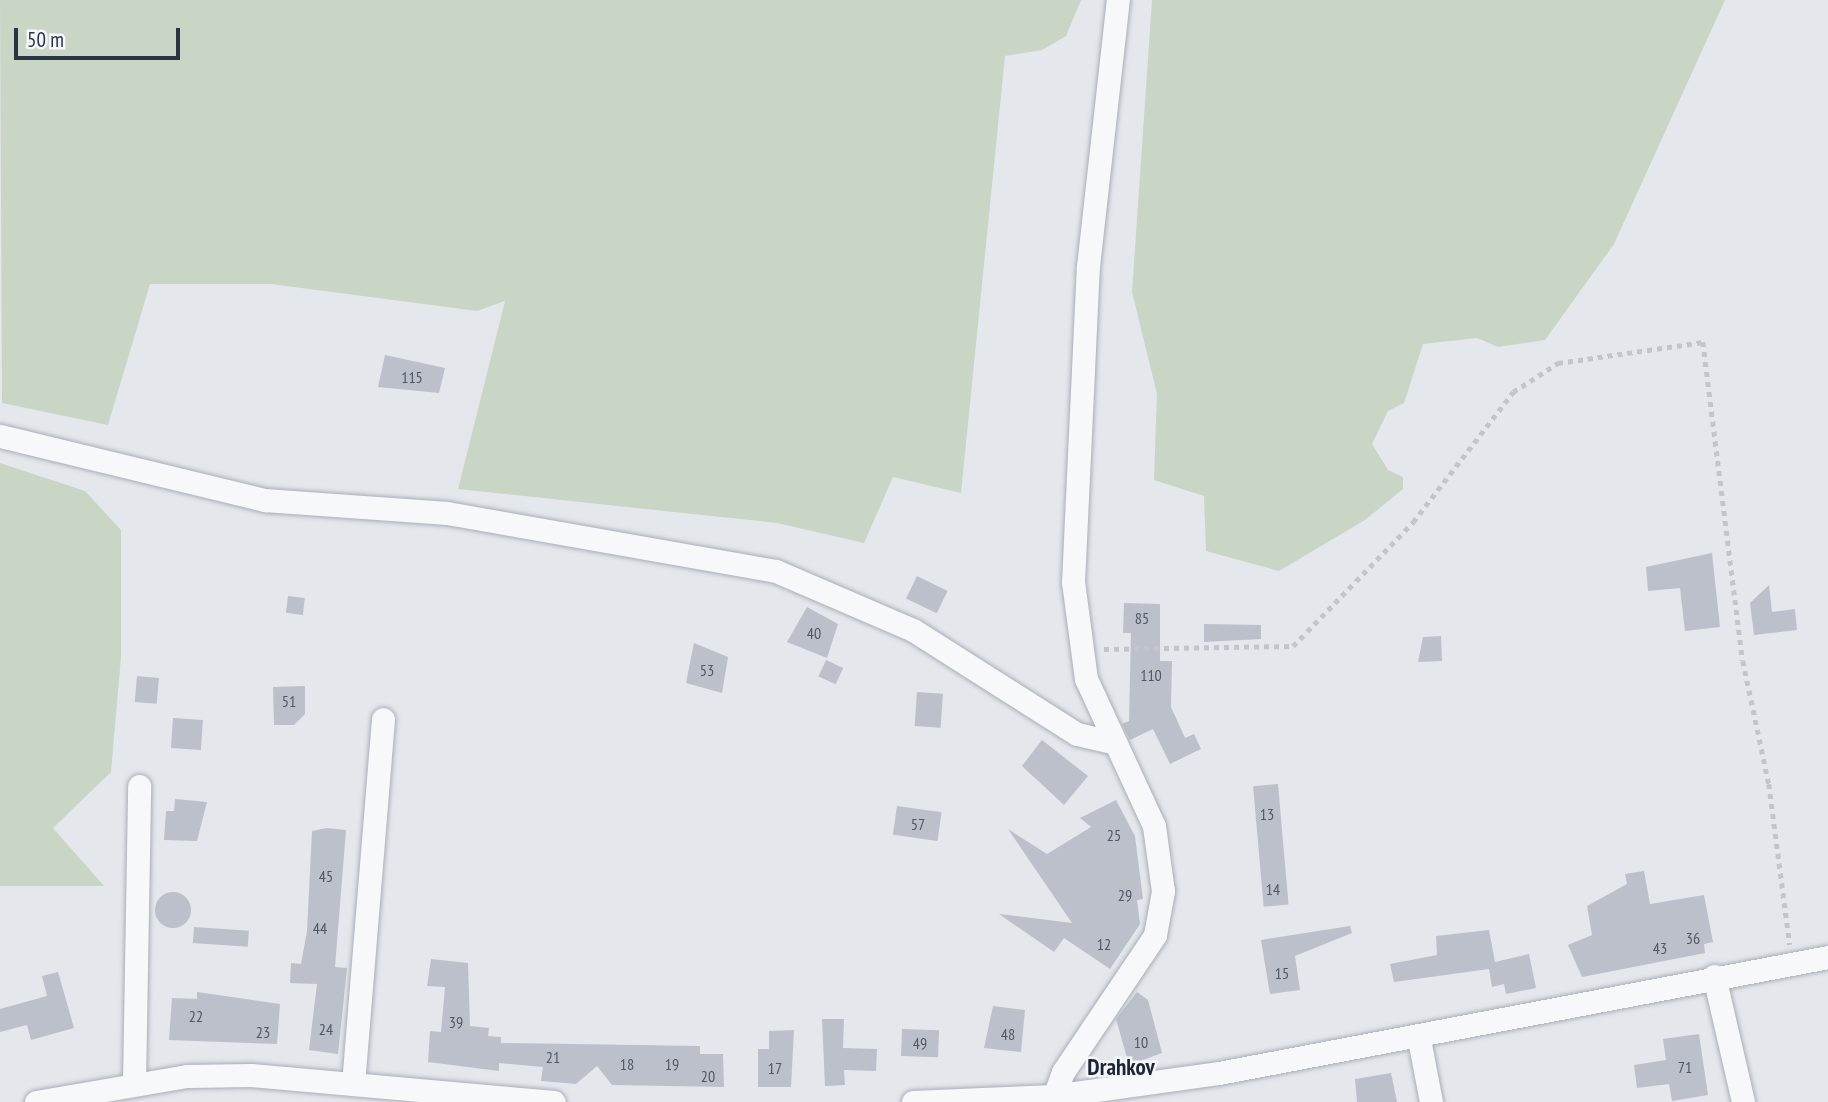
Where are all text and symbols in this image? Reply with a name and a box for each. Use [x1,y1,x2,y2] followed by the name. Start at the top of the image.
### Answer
[18,14,184,58] scale bar
[27,26,64,53] text: 50 m
[401,367,423,387] house number: 115
[1135,608,1149,628] house number: 85
[807,623,821,643] house number: 40
[700,660,714,680] house number: 53
[1140,665,1162,685] house number: 110
[282,691,296,711] house number: 51
[1260,804,1274,824] house number: 13
[911,814,925,834] house number: 57
[1107,825,1121,845] house number: 25
[319,866,333,886] house number: 45
[1266,879,1280,899] house number: 14
[1118,885,1132,905] house number: 29
[313,918,327,938] house number: 44
[1686,928,1700,948] house number: 36
[1097,934,1111,954] house number: 12
[1653,938,1667,958] house number: 43
[1275,963,1289,983] house number: 15
[189,1006,203,1026] house number: 22
[449,1012,463,1032] house number: 39
[319,1019,333,1039] house number: 24
[256,1022,270,1042] house number: 23
[1001,1024,1015,1044] house number: 48
[1134,1032,1148,1052] house number: 10
[913,1033,927,1053] house number: 49
[546,1047,560,1067] house number: 21
[1087,1053,1155,1081] district label: Drahkov
[620,1054,634,1074] house number: 18
[665,1054,679,1074] house number: 19
[1678,1057,1692,1077] house number: 71
[768,1058,782,1078] house number: 17
[701,1066,715,1086] house number: 20

